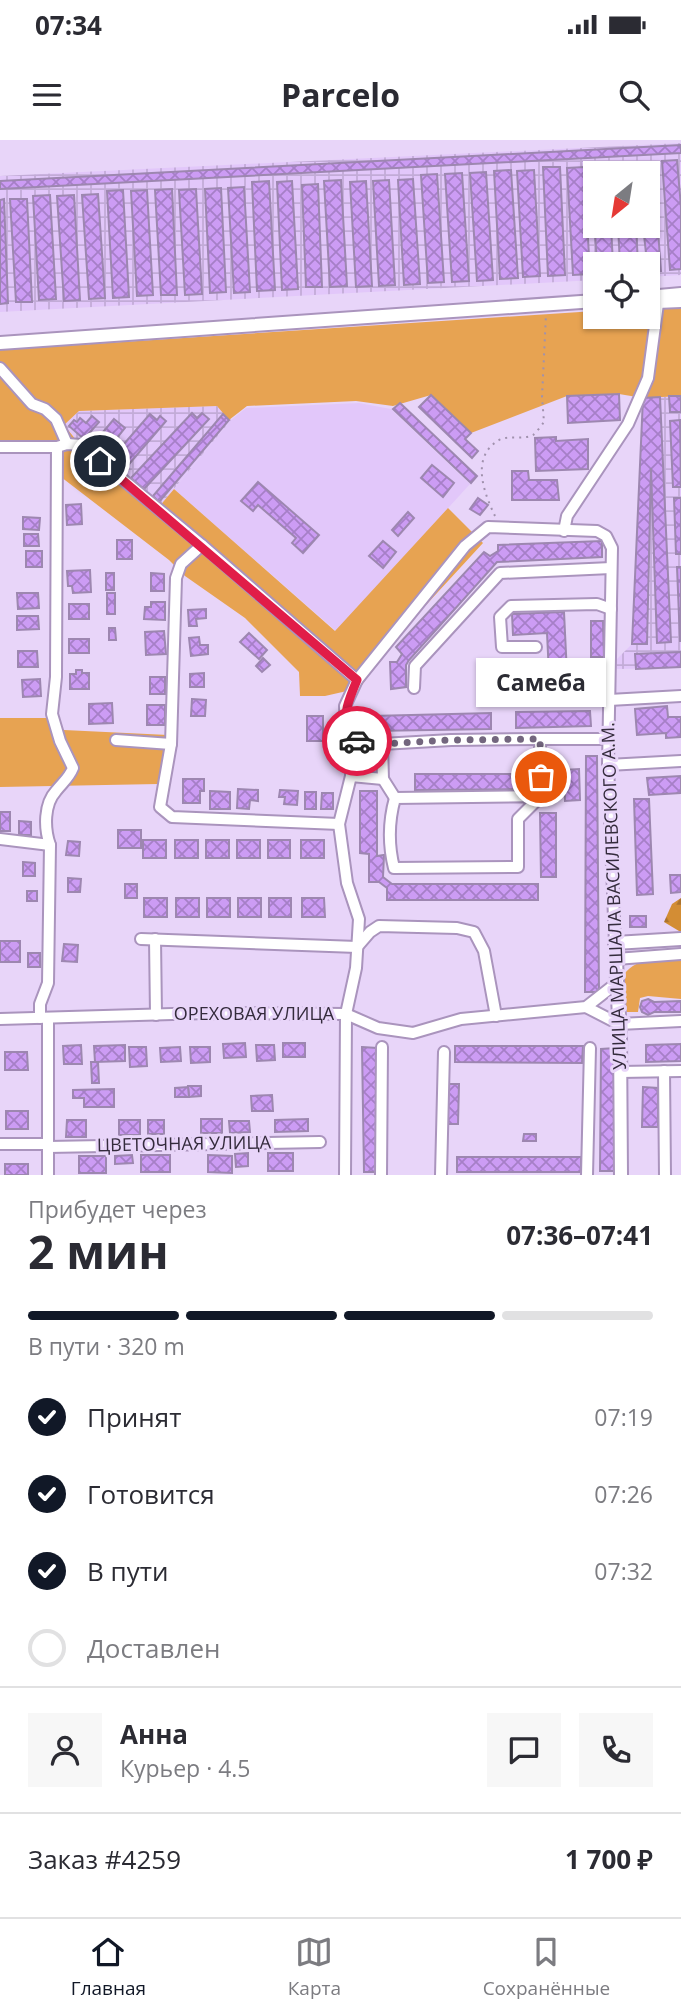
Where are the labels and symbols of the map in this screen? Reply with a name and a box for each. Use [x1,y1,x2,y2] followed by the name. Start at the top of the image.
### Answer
[583,161,660,238] north arrow
[70,431,130,491] pin
[476,658,606,707] callout: Самеба
[322,706,392,776] courier
[595,722,631,1070] street label: УЛИЦА МАРШАЛА ВАСИЛЕВСКОГО А.М.
[511,747,571,807] pin
[174,1001,335,1025] street label: ОРЕХОВАЯ УЛИЦА
[97,1129,272,1157] street label: ЦВЕТОЧНАЯ УЛИЦА

